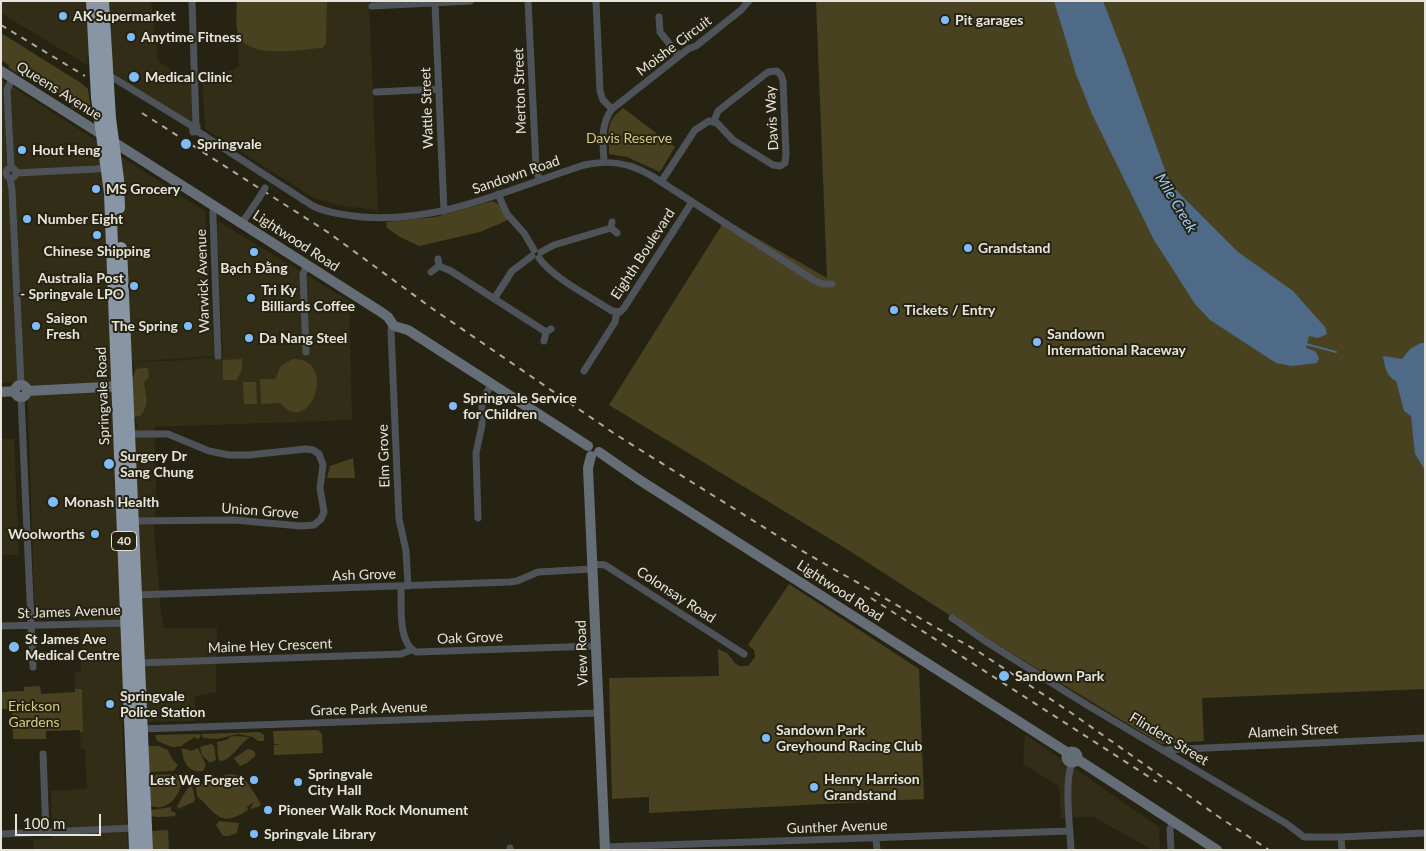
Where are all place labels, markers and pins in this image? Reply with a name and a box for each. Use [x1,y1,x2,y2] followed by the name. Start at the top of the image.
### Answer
[73,8,176,24] place label: AK Supermarket
[57,10,69,22] marker: AK Supermarket
[955,12,1023,28] place label: Pit garages
[939,14,951,26] marker: Pit garages
[141,29,242,45] place label: Anytime Fitness
[125,31,137,43] marker: Anytime Fitness
[145,69,232,85] place label: Medical Clinic
[127,70,141,84] marker: Medical Clinic
[197,136,262,152] place label: Springvale
[179,137,193,151] marker: Springvale
[32,142,100,158] place label: Hout Heng
[16,144,28,156] marker: Hout Heng
[106,181,180,197] place label: MS Grocery
[90,183,102,195] marker: MS Grocery
[37,211,123,227] place label: Number Eight
[21,213,33,225] marker: Number Eight
[91,229,103,241] marker: Chinese Shipping
[978,240,1050,256] place label: Grandstand
[962,242,974,254] marker: Grandstand
[44,243,150,259] place label: Chinese Shipping
[248,246,260,258] marker: Bạch Đằng
[220,260,288,276] place label: Bạch Đằng
[20,270,124,302] place label: Australia Post - Springvale LPO
[128,280,140,292] marker: Australia Post - Springvale LPO
[261,282,355,314] place label: Tri Ky Billiards Coffee
[245,292,257,304] marker: Tri Ky Billiards Coffee
[904,302,995,318] place label: Tickets / Entry
[888,304,900,316] marker: Tickets / Entry
[46,310,87,342] place label: Saigon Fresh
[111,318,178,334] place label: The Spring
[30,320,42,332] marker: Saigon Fresh
[182,320,194,332] marker: The Spring
[1047,326,1186,358] place label: Sandown International Raceway
[259,330,347,346] place label: Da Nang Steel
[243,332,255,344] marker: Da Nang Steel
[1031,336,1043,348] marker: Sandown International Raceway
[463,390,577,422] place label: Springvale Service for Children
[447,400,459,412] marker: Springvale Service for Children
[120,448,194,481] place label: Surgery Dr Sang Chung
[102,457,116,471] marker: Surgery Dr Sang Chung
[64,494,159,510] place label: Monash Health
[46,495,60,509] marker: Monash Health
[8,526,85,542] place label: Woolworths
[89,528,101,540] marker: Woolworths
[25,631,120,664] place label: St James Ave Medical Centre
[7,640,21,654] marker: St James Ave Medical Centre
[1015,668,1104,684] place label: Sandown Park
[997,669,1011,683] marker: Sandown Park
[120,688,205,720] place label: Springvale Police Station
[104,698,116,710] marker: Springvale Police Station
[776,722,922,754] place label: Sandown Park Greyhound Racing Club
[760,732,772,744] marker: Sandown Park Greyhound Racing Club
[308,766,373,799] place label: Springvale City Hall
[824,771,920,804] place label: Henry Harrison Grandstand
[150,772,244,788] place label: Lest We Forget
[248,774,260,786] marker: Lest We Forget
[292,776,304,788] marker: Springvale City Hall
[808,781,820,793] marker: Henry Harrison Grandstand
[278,802,468,818] place label: Pioneer Walk Rock Monument
[262,804,274,816] marker: Pioneer Walk Rock Monument
[264,826,376,842] place label: Springvale Library
[248,828,260,840] marker: Springvale Library

